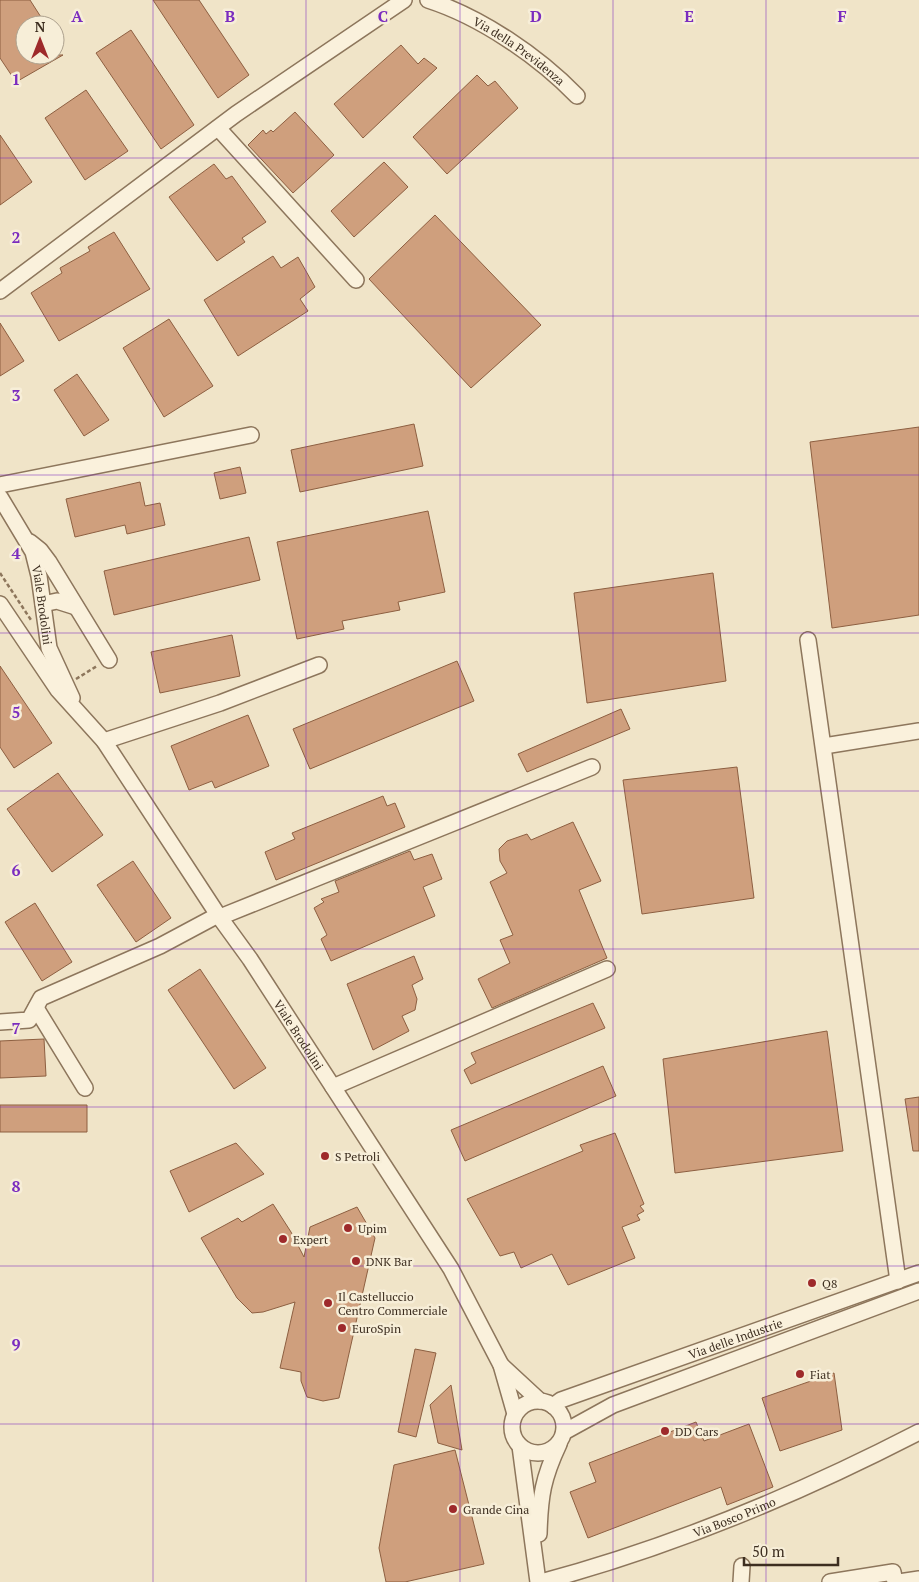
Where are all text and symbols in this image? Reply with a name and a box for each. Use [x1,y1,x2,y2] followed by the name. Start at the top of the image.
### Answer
[71,5,83,27] text: A
[225,5,235,27] text: B
[378,5,388,27] text: C
[530,5,542,27] text: D
[684,5,694,27] text: E
[837,5,847,27] text: F
[471,13,568,88] street label: Via della Previdenza
[15,15,65,65] north arrow
[35,17,46,36] text: N
[11,68,21,90] text: 1
[11,226,21,248] text: 2
[11,384,21,406] text: 3
[11,542,21,564] text: 4
[29,563,56,646] street label: Viale Brodolini
[11,701,21,723] text: 5
[11,859,21,881] text: 6
[271,997,327,1073] street label: Viale Brodolini
[11,1017,21,1039] text: 7
[335,1149,380,1164] place label: S Petroli
[319,1150,331,1162] marker: S Petroli
[11,1175,21,1197] text: 8
[358,1221,387,1236] place label: Upim
[342,1222,354,1234] marker: Upim
[293,1232,329,1247] place label: Expert
[277,1233,289,1245] marker: Expert
[366,1254,412,1269] place label: DNK Bar
[350,1255,362,1267] marker: DNK Bar
[822,1276,837,1291] place label: Q8
[806,1277,818,1289] marker: Q8
[338,1289,448,1318] place label: Il Castelluccio Centro Commerciale
[322,1297,334,1309] marker: Il Castelluccio Centro Commerciale
[686,1315,784,1362] street label: Via delle Industrie
[352,1321,401,1336] place label: EuroSpin
[336,1322,348,1334] marker: EuroSpin
[11,1333,21,1355] text: 9
[810,1367,831,1382] place label: Fiat
[794,1368,806,1380] marker: Fiat
[675,1424,719,1439] place label: DD Cars
[659,1425,671,1437] marker: DD Cars
[691,1493,778,1540] street label: Via Bosco Primo
[463,1502,529,1517] place label: Grande Cina
[447,1503,459,1515] marker: Grande Cina
[744,1534,838,1566] scale bar
[752,1541,785,1561] text: 50 m

